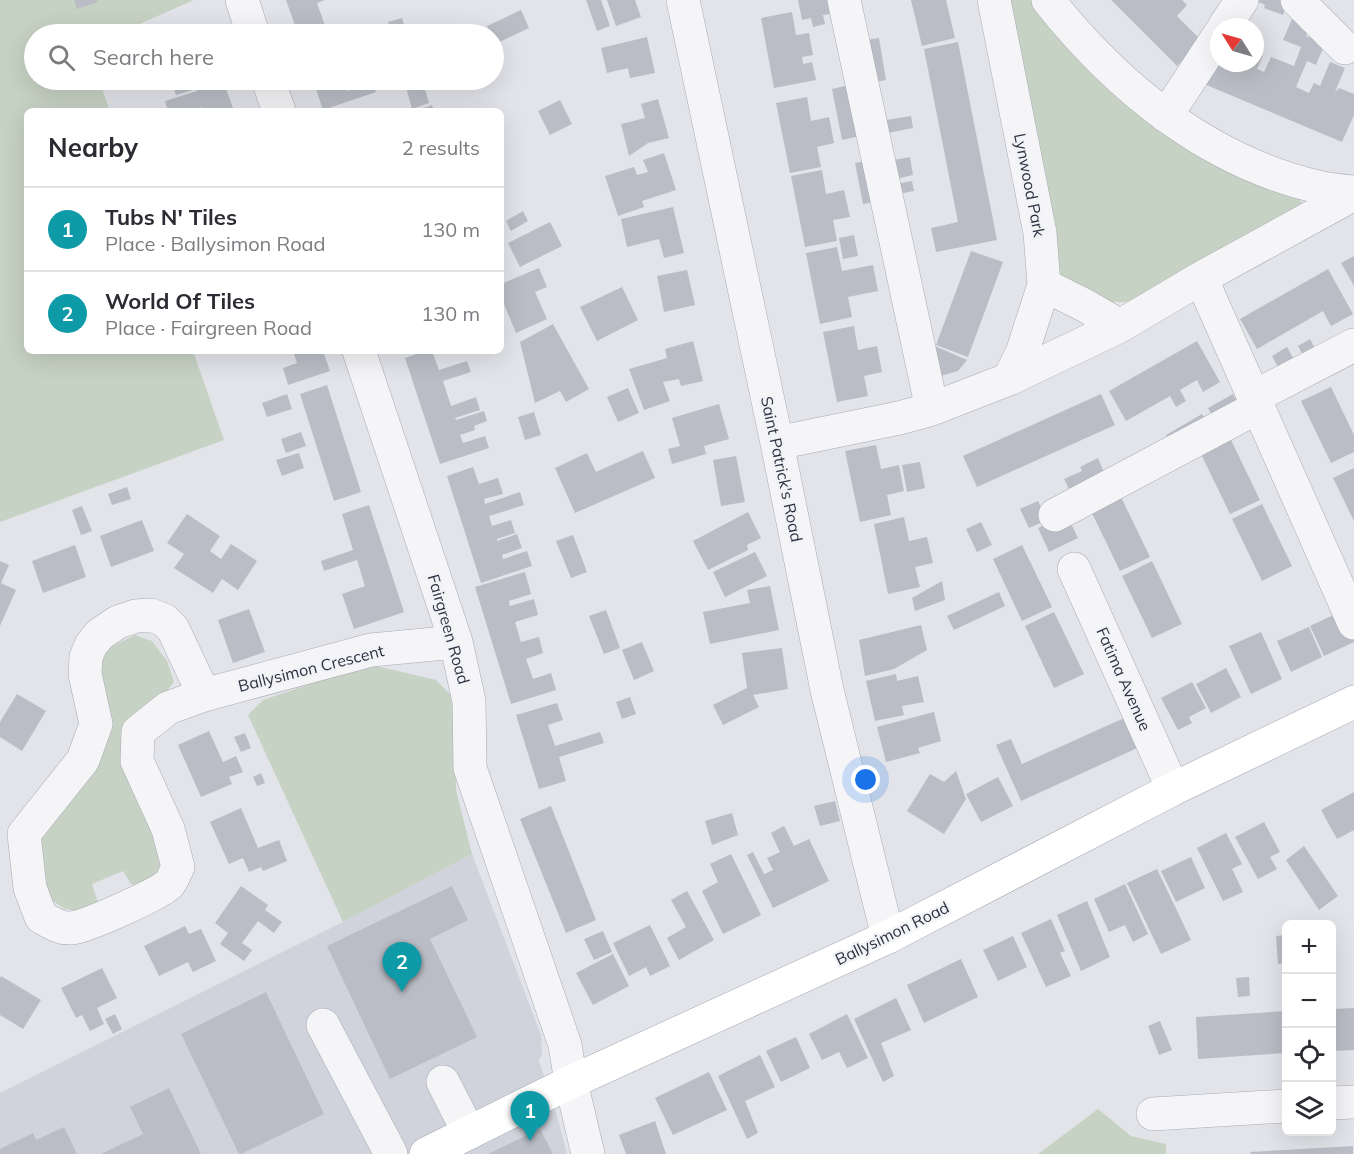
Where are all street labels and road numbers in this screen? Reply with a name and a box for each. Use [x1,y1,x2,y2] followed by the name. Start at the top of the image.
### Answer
[1010,131,1050,239] street label: Lynwood Park
[757,394,807,544] street label: Saint Patrick's Road
[424,572,474,686] street label: Fairgreen Road
[1092,624,1156,734] street label: Fatima Avenue
[236,640,386,696] street label: Ballysimon Crescent
[832,897,952,969] street label: Ballysimon Road

